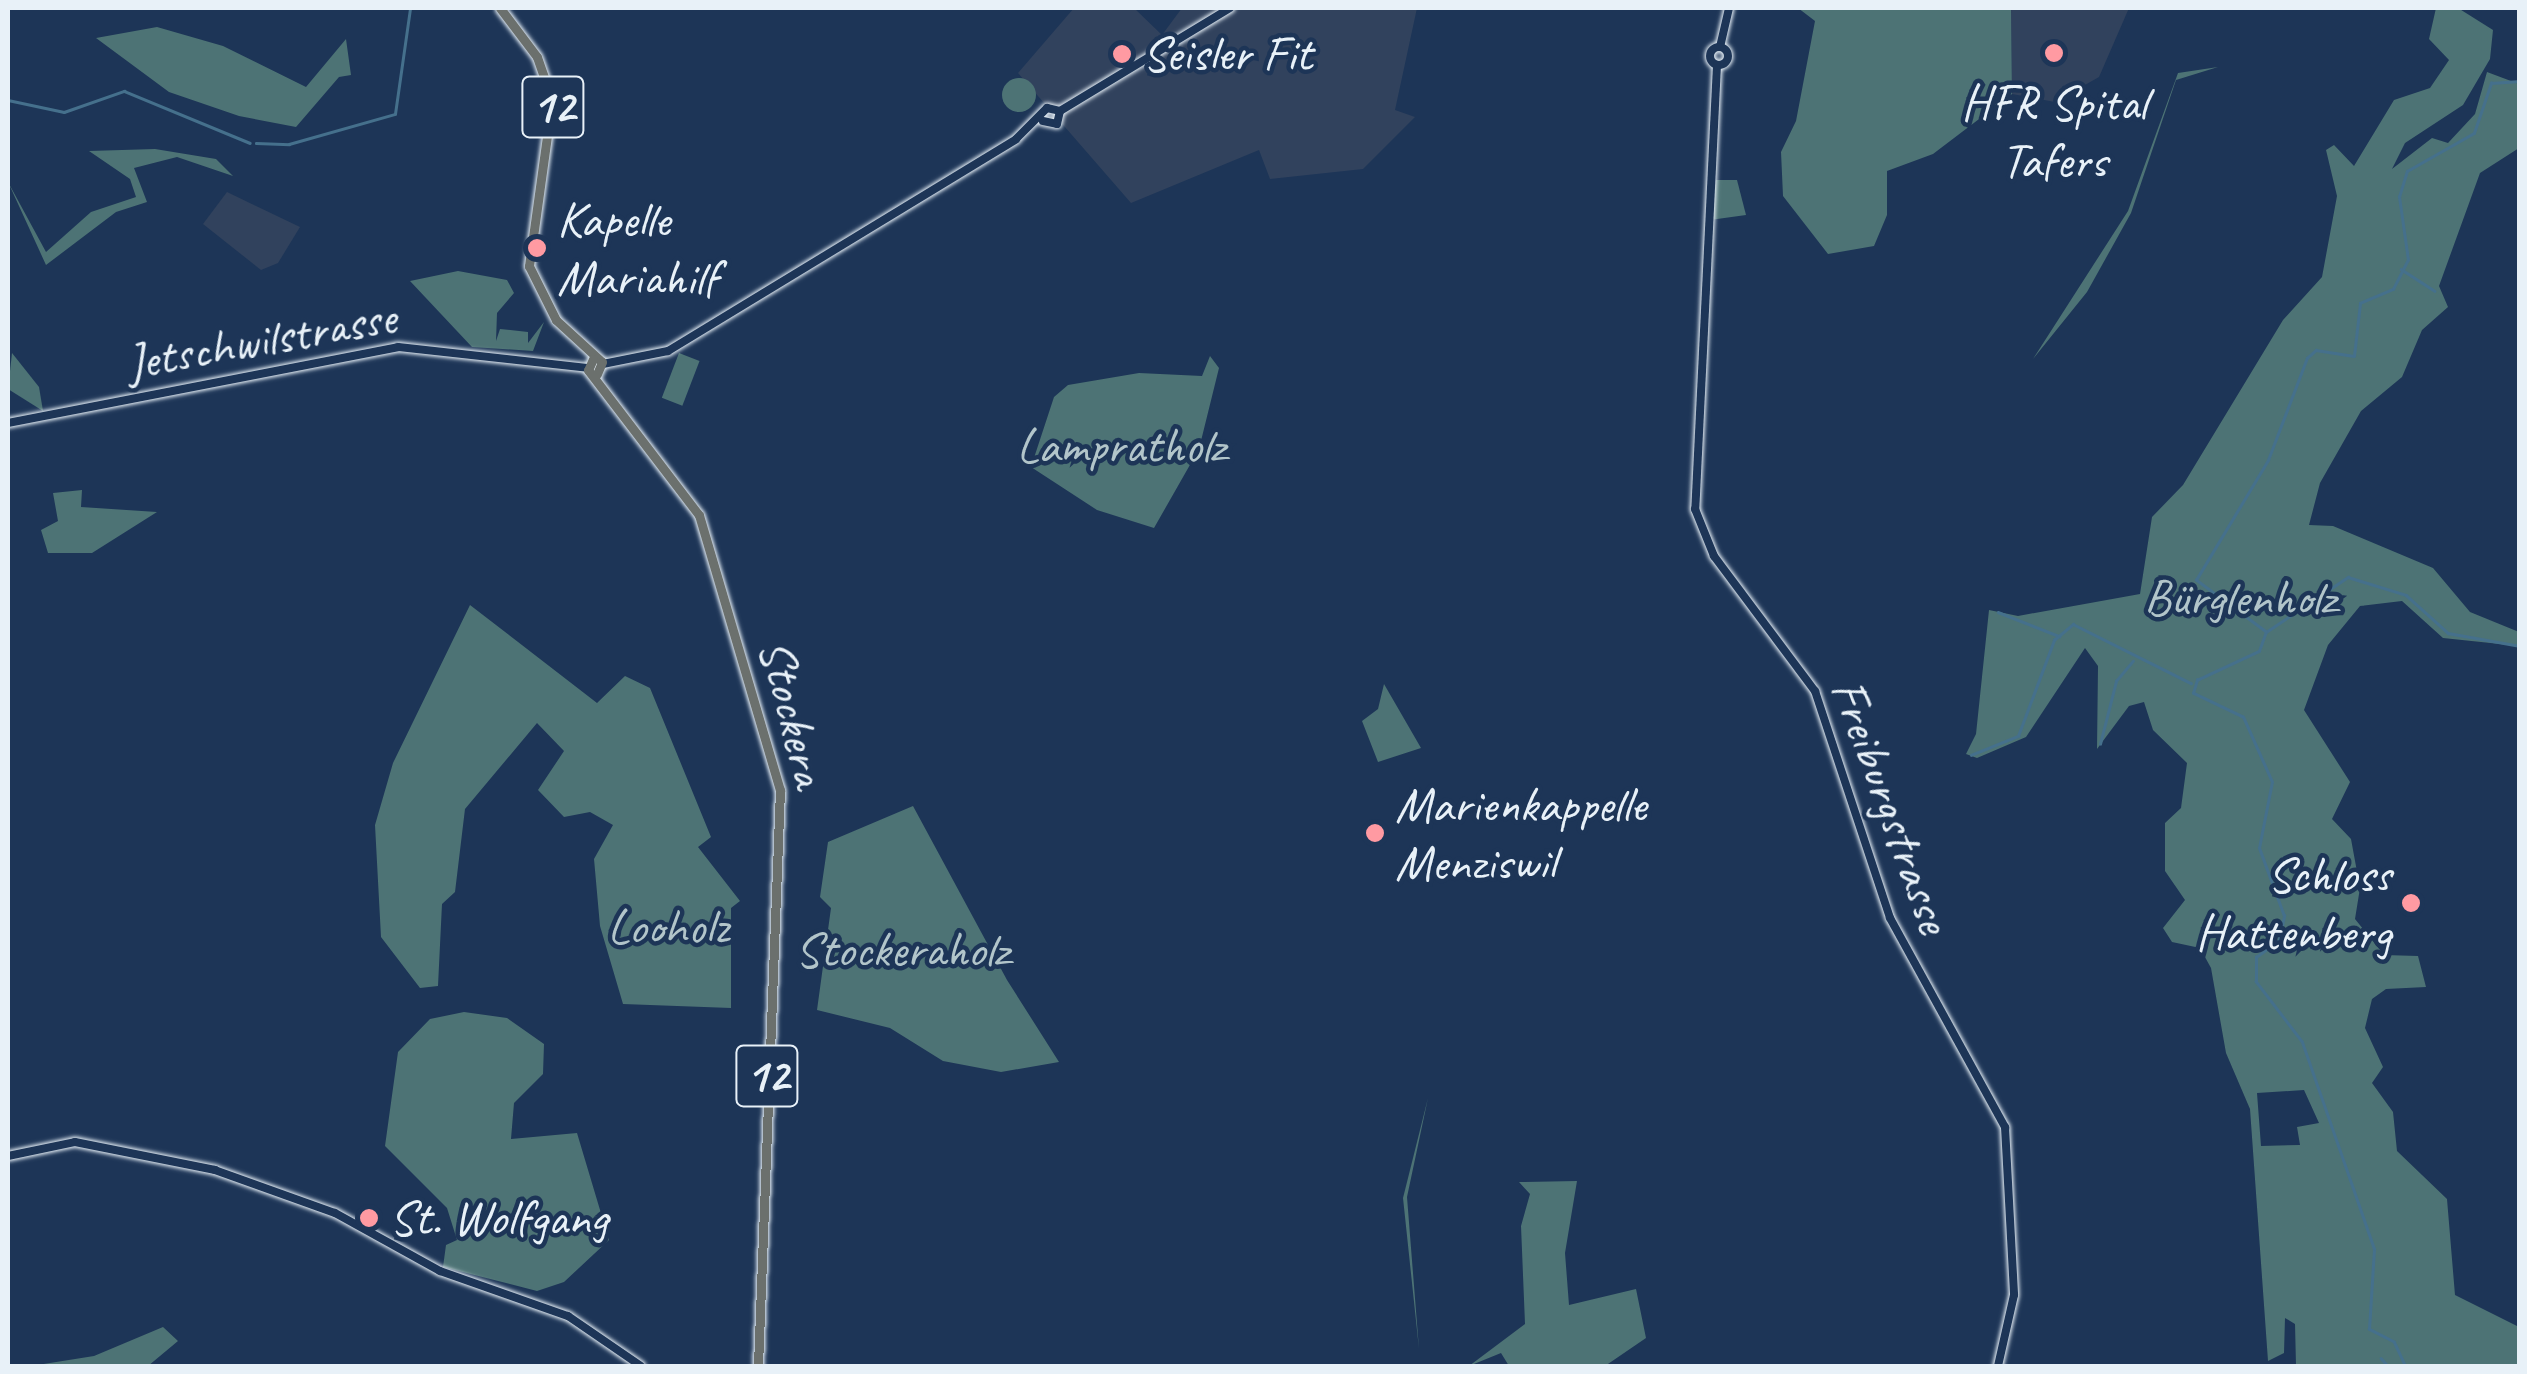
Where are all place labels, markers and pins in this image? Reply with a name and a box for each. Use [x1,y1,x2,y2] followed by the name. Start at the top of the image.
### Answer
[1142,24,1312,84] place label: Seisler Fit
[2041,40,2067,66] marker: HFR Spital Tafers
[1111,43,1133,65] marker: Seisler Fit
[1961,72,2147,190] place label: HFR Spital Tafers
[557,189,718,306] place label: Kapelle Mariahilf
[526,237,548,259] marker: Kapelle Mariahilf
[1395,774,1646,892] place label: Marienkappelle Menziswil
[1364,822,1386,844] marker: Marienkappelle Menziswil
[2195,844,2391,962] place label: Schloss Hattenberg
[2400,892,2422,914] marker: Schloss Hattenberg
[389,1188,608,1248] place label: St. Wolfgang
[358,1207,380,1229] marker: St. Wolfgang

